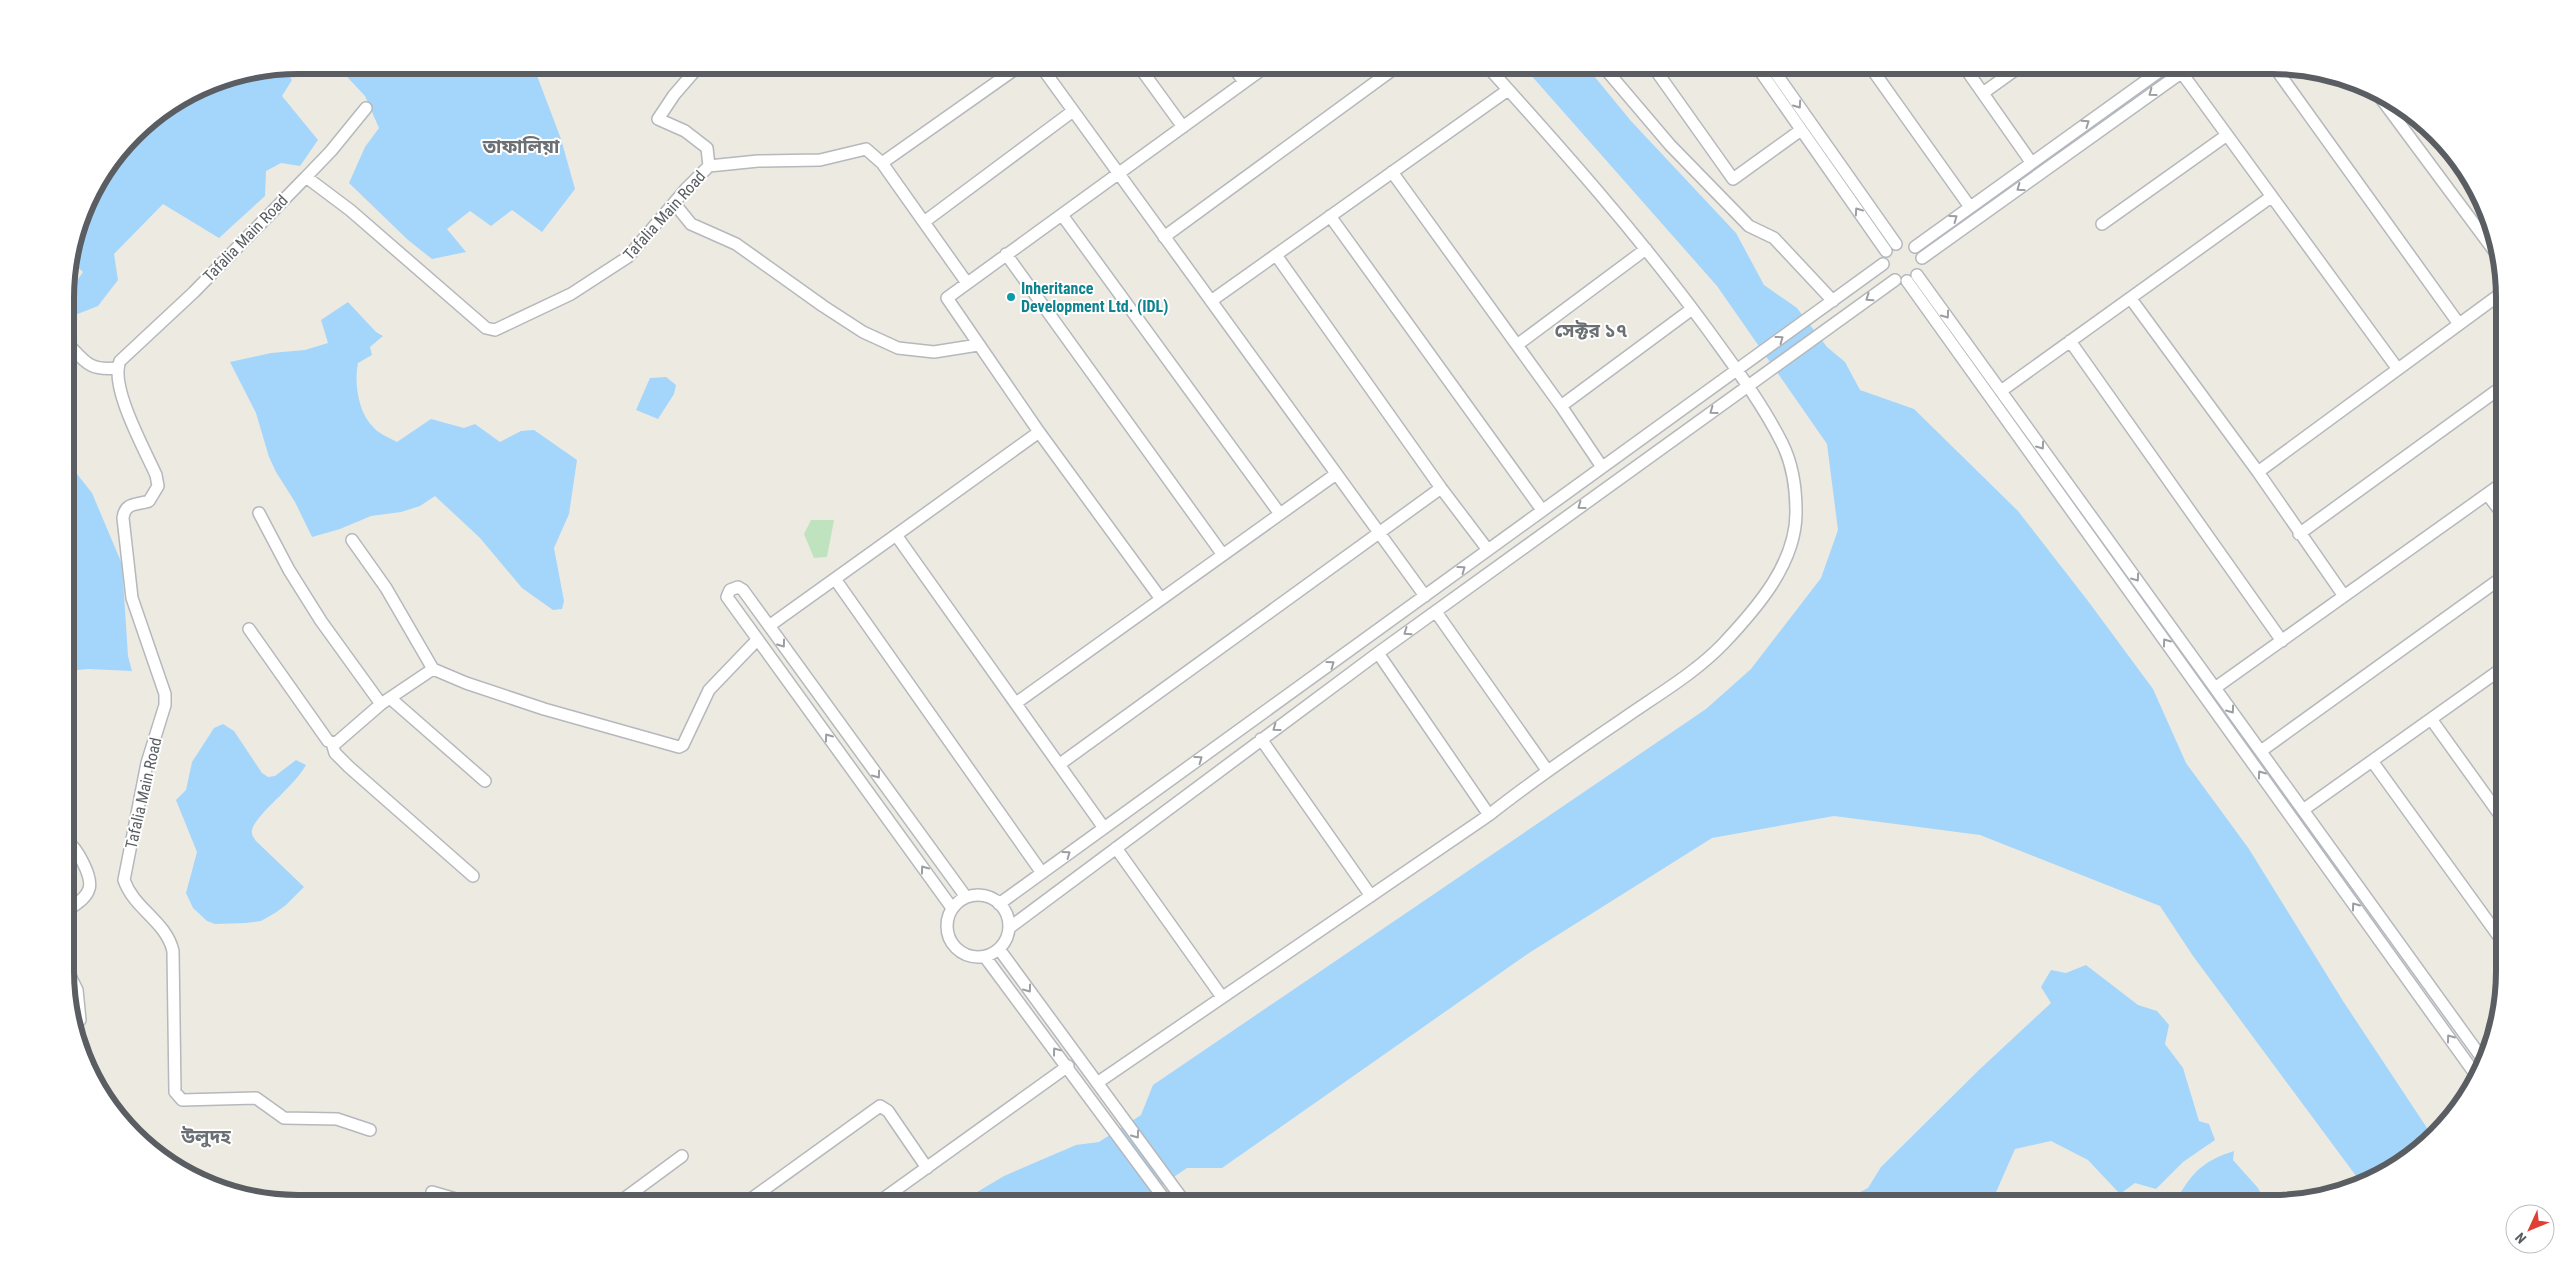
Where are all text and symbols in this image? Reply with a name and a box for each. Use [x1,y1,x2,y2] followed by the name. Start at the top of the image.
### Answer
[2149,88,2158,96] one-way arrow
[1792,99,1801,109] one-way arrow
[2080,120,2090,129] one-way arrow
[482,135,560,158] district label: তাফালিয়া
[619,167,709,264] street label: Tafalia Main Road
[2016,182,2026,191] one-way arrow
[199,191,292,286] street label: Tafalia Main Road
[1855,208,1864,217] one-way arrow
[1948,215,1958,224] one-way arrow
[1021,279,1168,316] place label: Inheritance Development Ltd. (IDL)
[1005,291,1017,303] marker: Inheritance Development Ltd. (IDL)
[1866,292,1875,301] one-way arrow
[1940,309,1949,319] one-way arrow
[1555,319,1627,342] district label: সেক্টর ১৭
[1774,336,1784,345] one-way arrow
[1709,405,1719,414] one-way arrow
[2035,441,2044,450] one-way arrow
[1578,501,1587,509] one-way arrow
[1456,566,1466,575] one-way arrow
[2130,572,2139,582] one-way arrow
[1403,626,1413,635] one-way arrow
[776,638,784,647] one-way arrow
[2163,638,2172,648] one-way arrow
[1325,661,1334,670] one-way arrow
[2225,704,2234,714] one-way arrow
[1272,722,1282,731] one-way arrow
[825,733,834,743] one-way arrow
[121,736,166,851] street label: Tafalia Main Road
[1193,756,1203,765] one-way arrow
[871,769,880,779] one-way arrow
[2258,770,2267,780] one-way arrow
[1061,852,1070,860] one-way arrow
[921,865,930,875] one-way arrow
[2352,902,2361,912] one-way arrow
[1022,983,1031,993] one-way arrow
[2447,1034,2456,1044] one-way arrow
[1053,1047,1062,1057] one-way arrow
[180,1125,231,1148] district label: উলুদহ
[1130,1129,1138,1138] one-way arrow
[2505,1204,2555,1254] north arrow
[2512,1229,2529,1247] text: N

